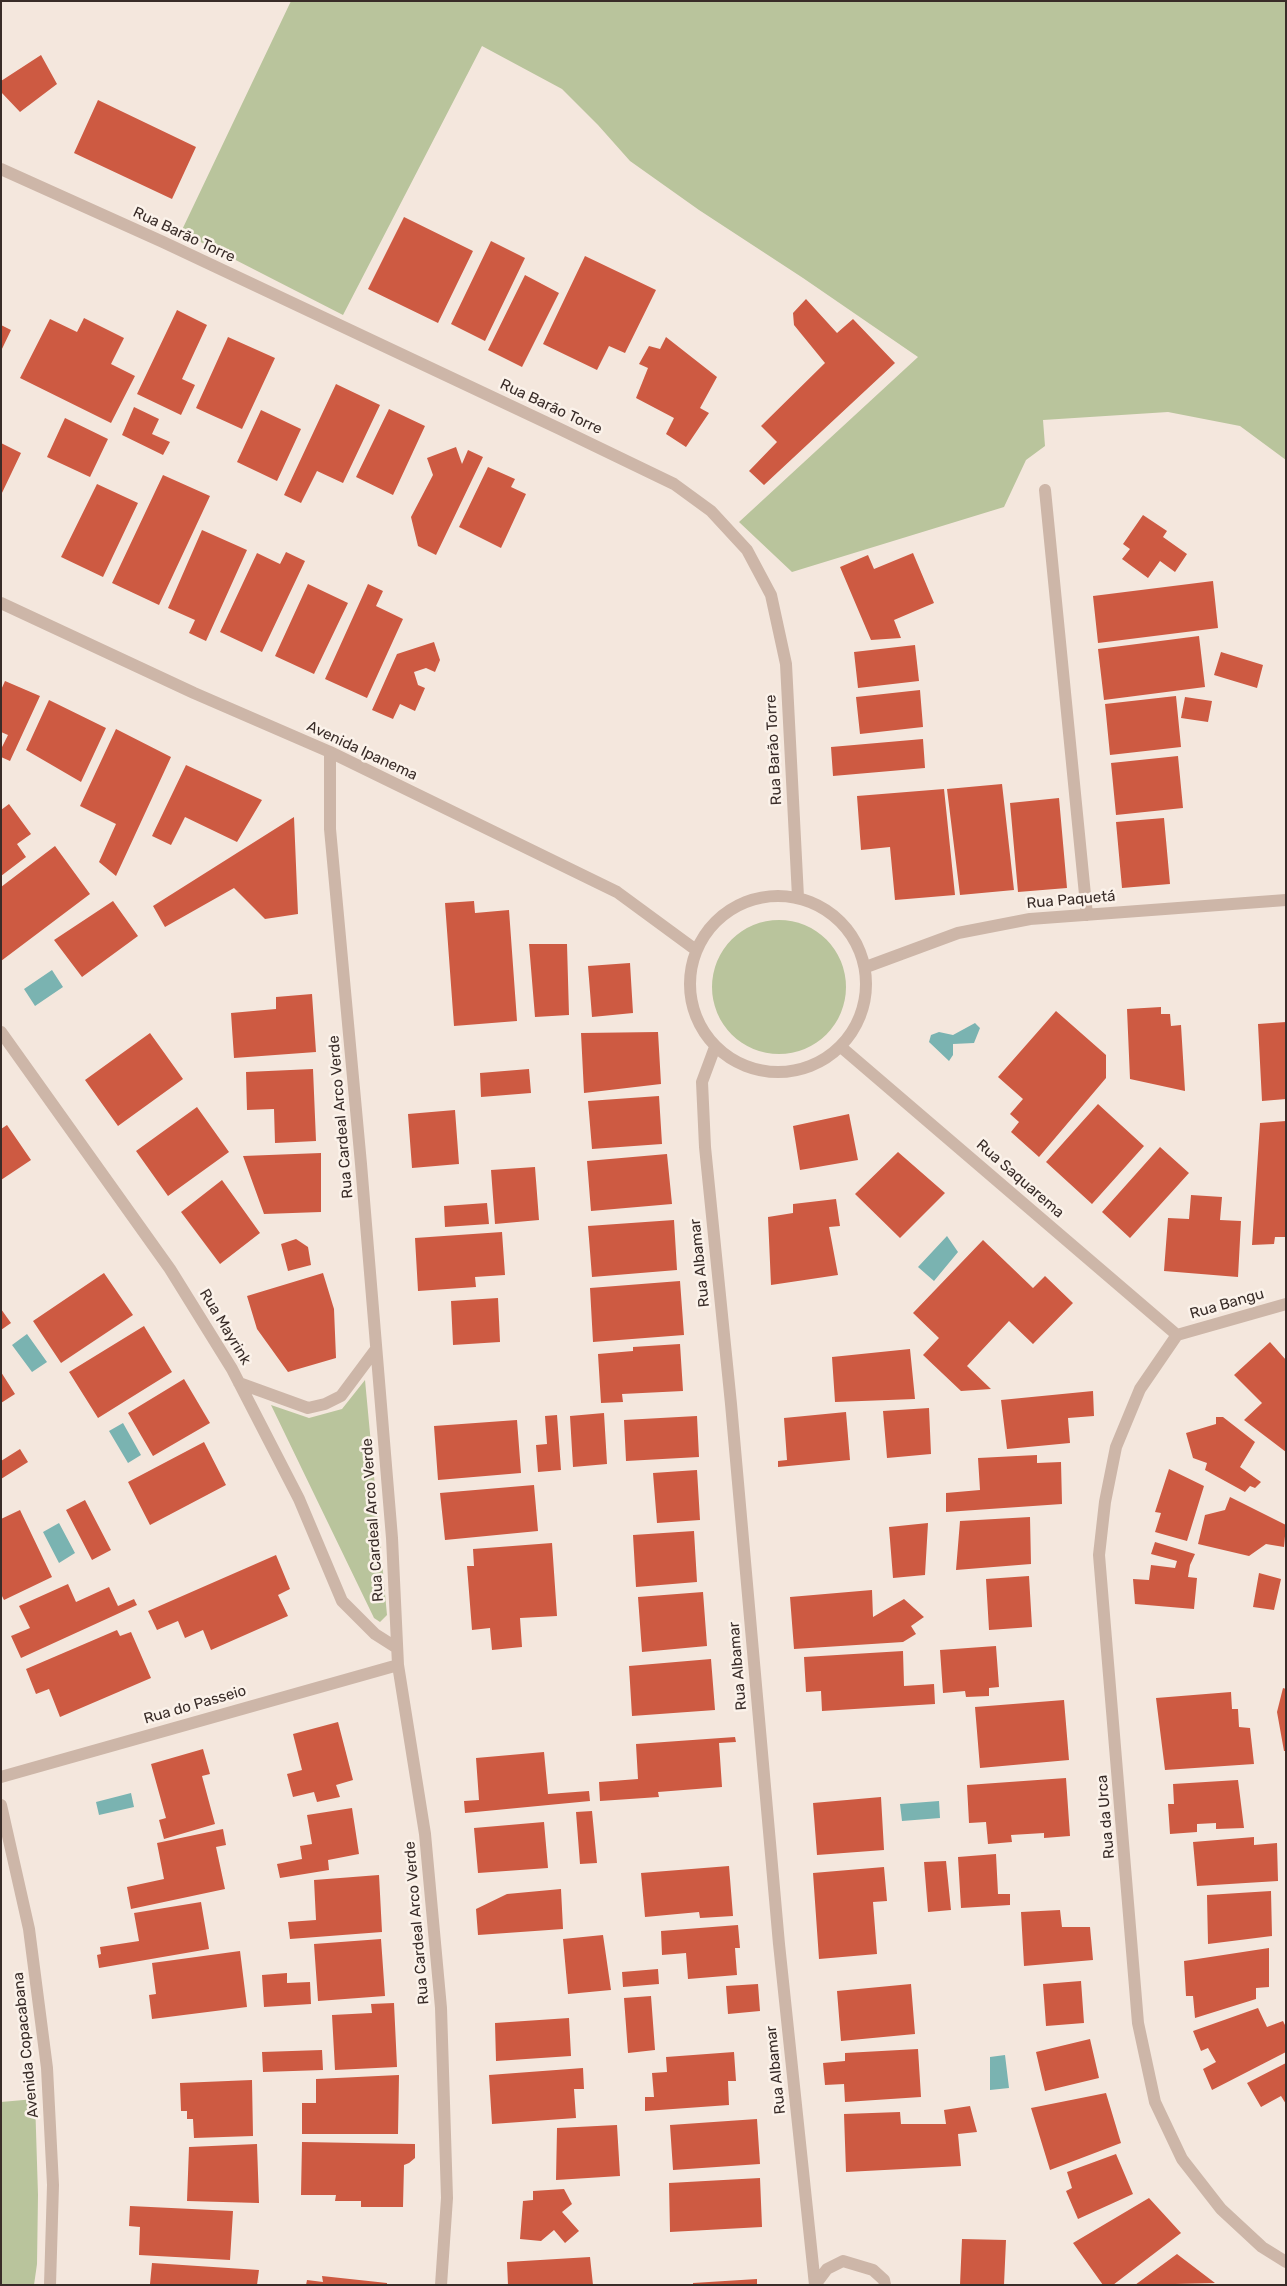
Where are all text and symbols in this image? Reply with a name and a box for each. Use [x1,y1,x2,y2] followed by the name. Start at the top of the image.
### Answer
[130,203,238,267] street label: Rua Barão Torre
[497,375,605,439] street label: Rua Barão Torre
[762,694,786,806] street label: Rua Barão Torre
[304,717,420,785] street label: Avenida Ipanema
[1026,887,1116,913] street label: Rua Paquetá
[325,1035,357,1199] street label: Rua Cardeal Arco Verde
[972,1136,1068,1222] street label: Rua Saquarema
[686,1218,714,1308] street label: Rua Albamar
[1188,1285,1266,1323] street label: Rua Bangu
[195,1286,255,1368] street label: Rua Mayrink
[358,1438,388,1602] street label: Rua Cardeal Arco Verde
[725,1621,751,1711] street label: Rua Albamar
[142,1682,248,1728] street label: Rua do Passeio
[1093,1774,1119,1860] street label: Rua da Urca
[401,1841,433,2005] street label: Rua Cardeal Arco Verde
[9,1971,43,2119] street label: Avenida Copacabana
[762,2025,790,2115] street label: Rua Albamar

